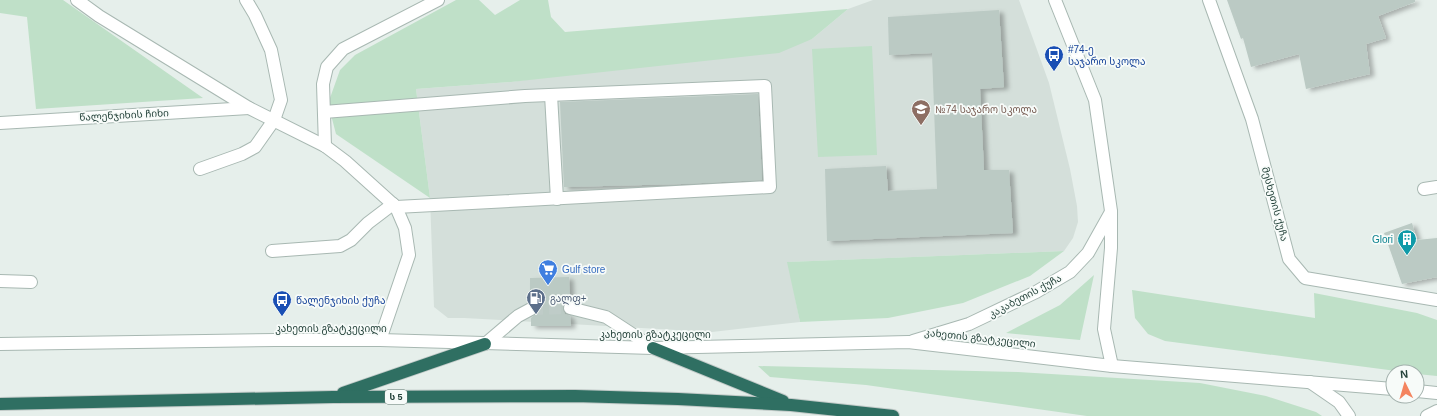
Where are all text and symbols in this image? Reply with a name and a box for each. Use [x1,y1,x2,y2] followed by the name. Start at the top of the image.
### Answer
[1043,44,1065,72] bus stop icon: #74-ე საჯარო სკოლა
[1068,44,1145,68] place label: #74-ე საჯარო სკოლა
[910,98,932,126] school or university icon: №74 საჯარო სკოლა
[935,104,1037,116] place label: №74 საჯარო სკოლა
[79,107,169,124] street label: წალენჯიხის ჩიხი
[1259,166,1290,243] street label: მესხეთის ქუჩა
[1396,228,1418,256] building icon: Glori
[1372,234,1393,245] place label: Glori
[537,258,559,286] supermarket icon: Gulf store
[562,264,606,275] place label: Gulf store
[987,272,1064,321] street label: კაკაბეთის ქუჩა
[525,287,547,315] fuel station icon: გალფ+
[271,289,293,317] bus stop icon: წალენჯიხის ქუჩა
[550,293,587,305] place label: გალფ+
[296,295,385,307] place label: წალენჯიხის ქუჩა
[275,323,387,335] street label: კახეთის გზატკეცილი
[924,327,1036,350] street label: კახეთის გზატკეცილი
[599,329,711,341] street label: კახეთის გზატკეცილი
[1385,364,1425,404] north arrow
[1400,368,1409,380] text: N
[385,390,407,404] road number: ს 5

